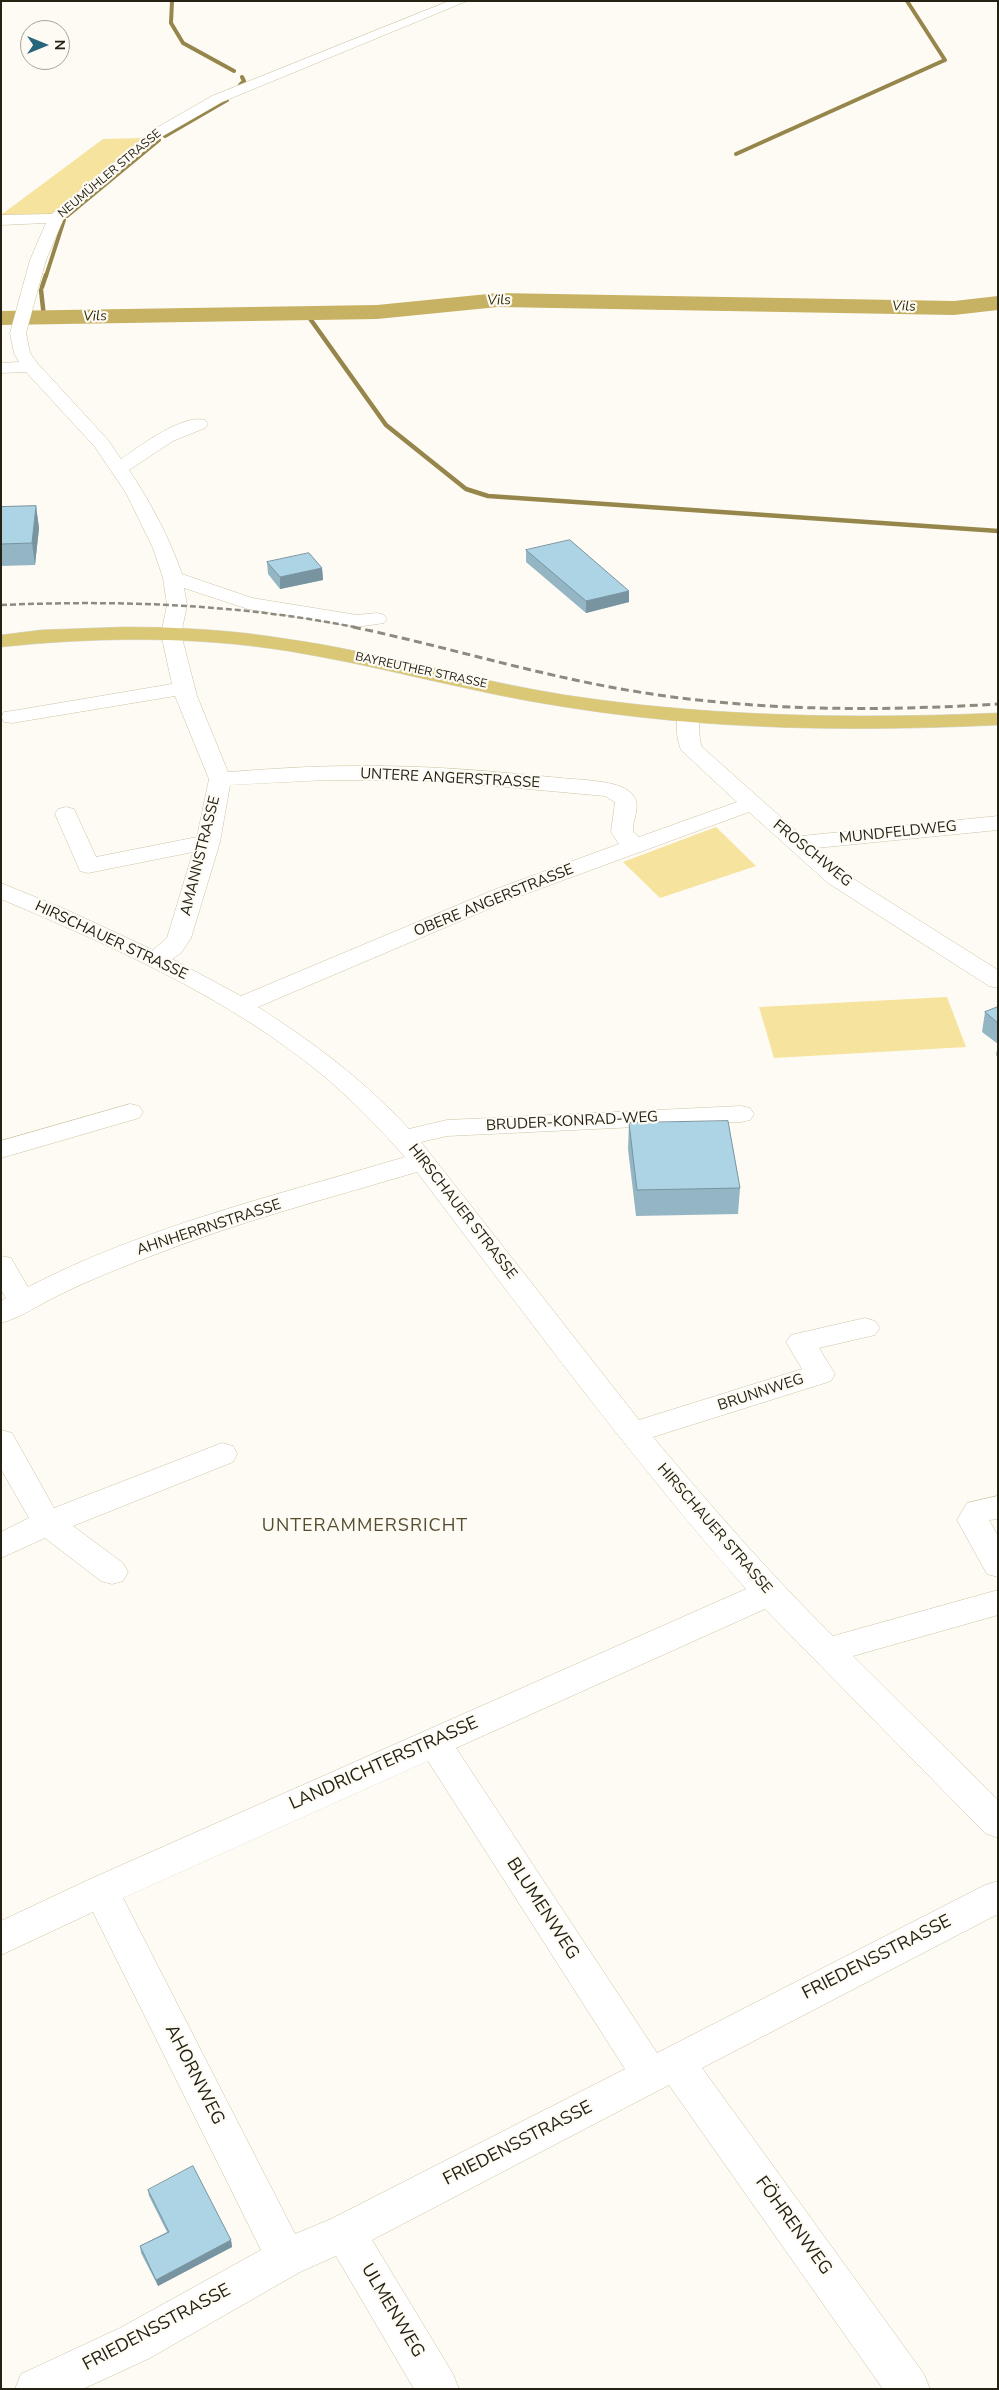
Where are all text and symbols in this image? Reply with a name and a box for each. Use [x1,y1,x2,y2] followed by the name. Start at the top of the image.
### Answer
[20,20,70,70] north arrow
[50,40,69,50] text: N
[56,127,164,221] street label: NEUMÜHLER STRASSE
[487,292,511,310] water label: Vils
[892,298,916,316] water label: Vils
[83,308,107,326] water label: Vils
[354,650,488,692] street label: BAYREUTHER STRASSE
[360,765,540,793] street label: UNTERE ANGERSTRASSE
[177,794,225,918] street label: AMANNSTRASSE
[769,817,855,891] street label: FROSCHWEG
[838,818,958,848] street label: MUNDFELDWEG
[412,861,576,941] street label: OBERE ANGERSTRASSE
[32,898,190,984] street label: HIRSCHAUER STRASSE
[485,1109,659,1135] street label: BRUDER-KONRAD-WEG
[404,1141,520,1283] street label: HIRSCHAUER STRASSE
[135,1196,283,1260] street label: AHNHERRNSTRASSE
[716,1371,806,1415] street label: BRUNNWEG
[653,1460,775,1598] street label: HIRSCHAUER STRASSE
[260,1516,470,1538] district label: UNTERAMMERSRICHT
[286,1713,482,1815] street label: LANDRICHTERSTRASSE
[501,1854,583,1964] street label: BLUMENWEG
[799,1911,955,2005] street label: FRIEDENSSTRASSE
[160,2021,228,2129] street label: AHORNWEG
[440,2097,596,2191] street label: FRIEDENSSTRASSE
[750,2173,836,2279] street label: FÖHRENWEG
[356,2260,428,2362] street label: ULMENWEG
[79,2280,235,2376] street label: FRIEDENSSTRASSE

